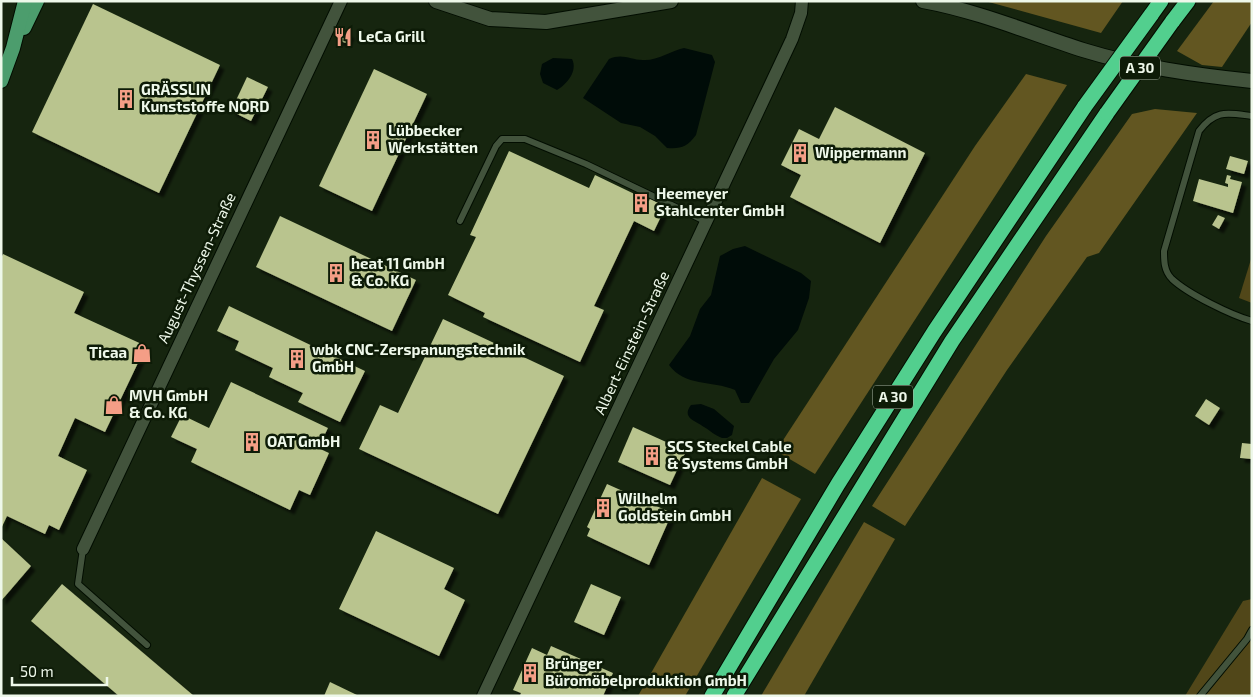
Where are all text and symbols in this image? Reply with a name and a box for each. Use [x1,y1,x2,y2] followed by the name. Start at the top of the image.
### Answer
[332,26,354,48] restaurant icon: LeCa Grill
[358,27,425,45] place label: LeCa Grill
[1120,56,1160,80] road number: A 30
[141,80,269,115] place label: GRÄSSLIN Kunststoffe NORD
[115,88,137,110] building icon: GRÄSSLIN Kunststoffe NORD
[388,121,478,156] place label: Lübbecker Werkstätten
[362,129,384,151] building icon: Lübbecker Werkstätten
[789,142,811,164] building icon: Wippermann
[815,143,906,161] place label: Wippermann
[656,184,785,219] place label: Heemeyer Stahlcenter GmbH
[153,189,239,346] street label: August-Thyssen-Straße
[630,192,652,214] building icon: Heemeyer Stahlcenter GmbH
[351,254,445,289] place label: heat 11 GmbH & Co. KG
[325,262,347,284] building icon: heat 11 GmbH & Co. KG
[590,268,672,417] street label: Albert-Einstein-Straße
[312,340,526,375] place label: wbk CNC-Zerspanungstechnik GmbH
[131,342,153,364] shop icon: Ticaa
[89,343,127,361] place label: Ticaa
[286,348,308,370] building icon: wbk CNC-Zerspanungstechnik GmbH
[129,386,208,421] place label: MVH GmbH & Co. KG
[873,386,913,408] road number: A 30
[103,394,125,416] shop icon: MVH GmbH & Co. KG
[241,431,263,453] building icon: OAT GmbH
[267,432,340,450] place label: OAT GmbH
[667,437,792,473] place label: SCS Steckel Cable & Systems GmbH
[641,445,663,467] building icon: SCS Steckel Cable & Systems GmbH
[618,489,732,524] place label: Wilhelm Goldstein GmbH
[592,497,614,519] building icon: Wilhelm Goldstein GmbH
[12,654,108,686] scale bar
[545,654,747,689] place label: Brünger Büromöbelproduktion GmbH
[20,662,54,680] text: 50 m
[519,662,541,684] building icon: Brünger Büromöbelproduktion GmbH

